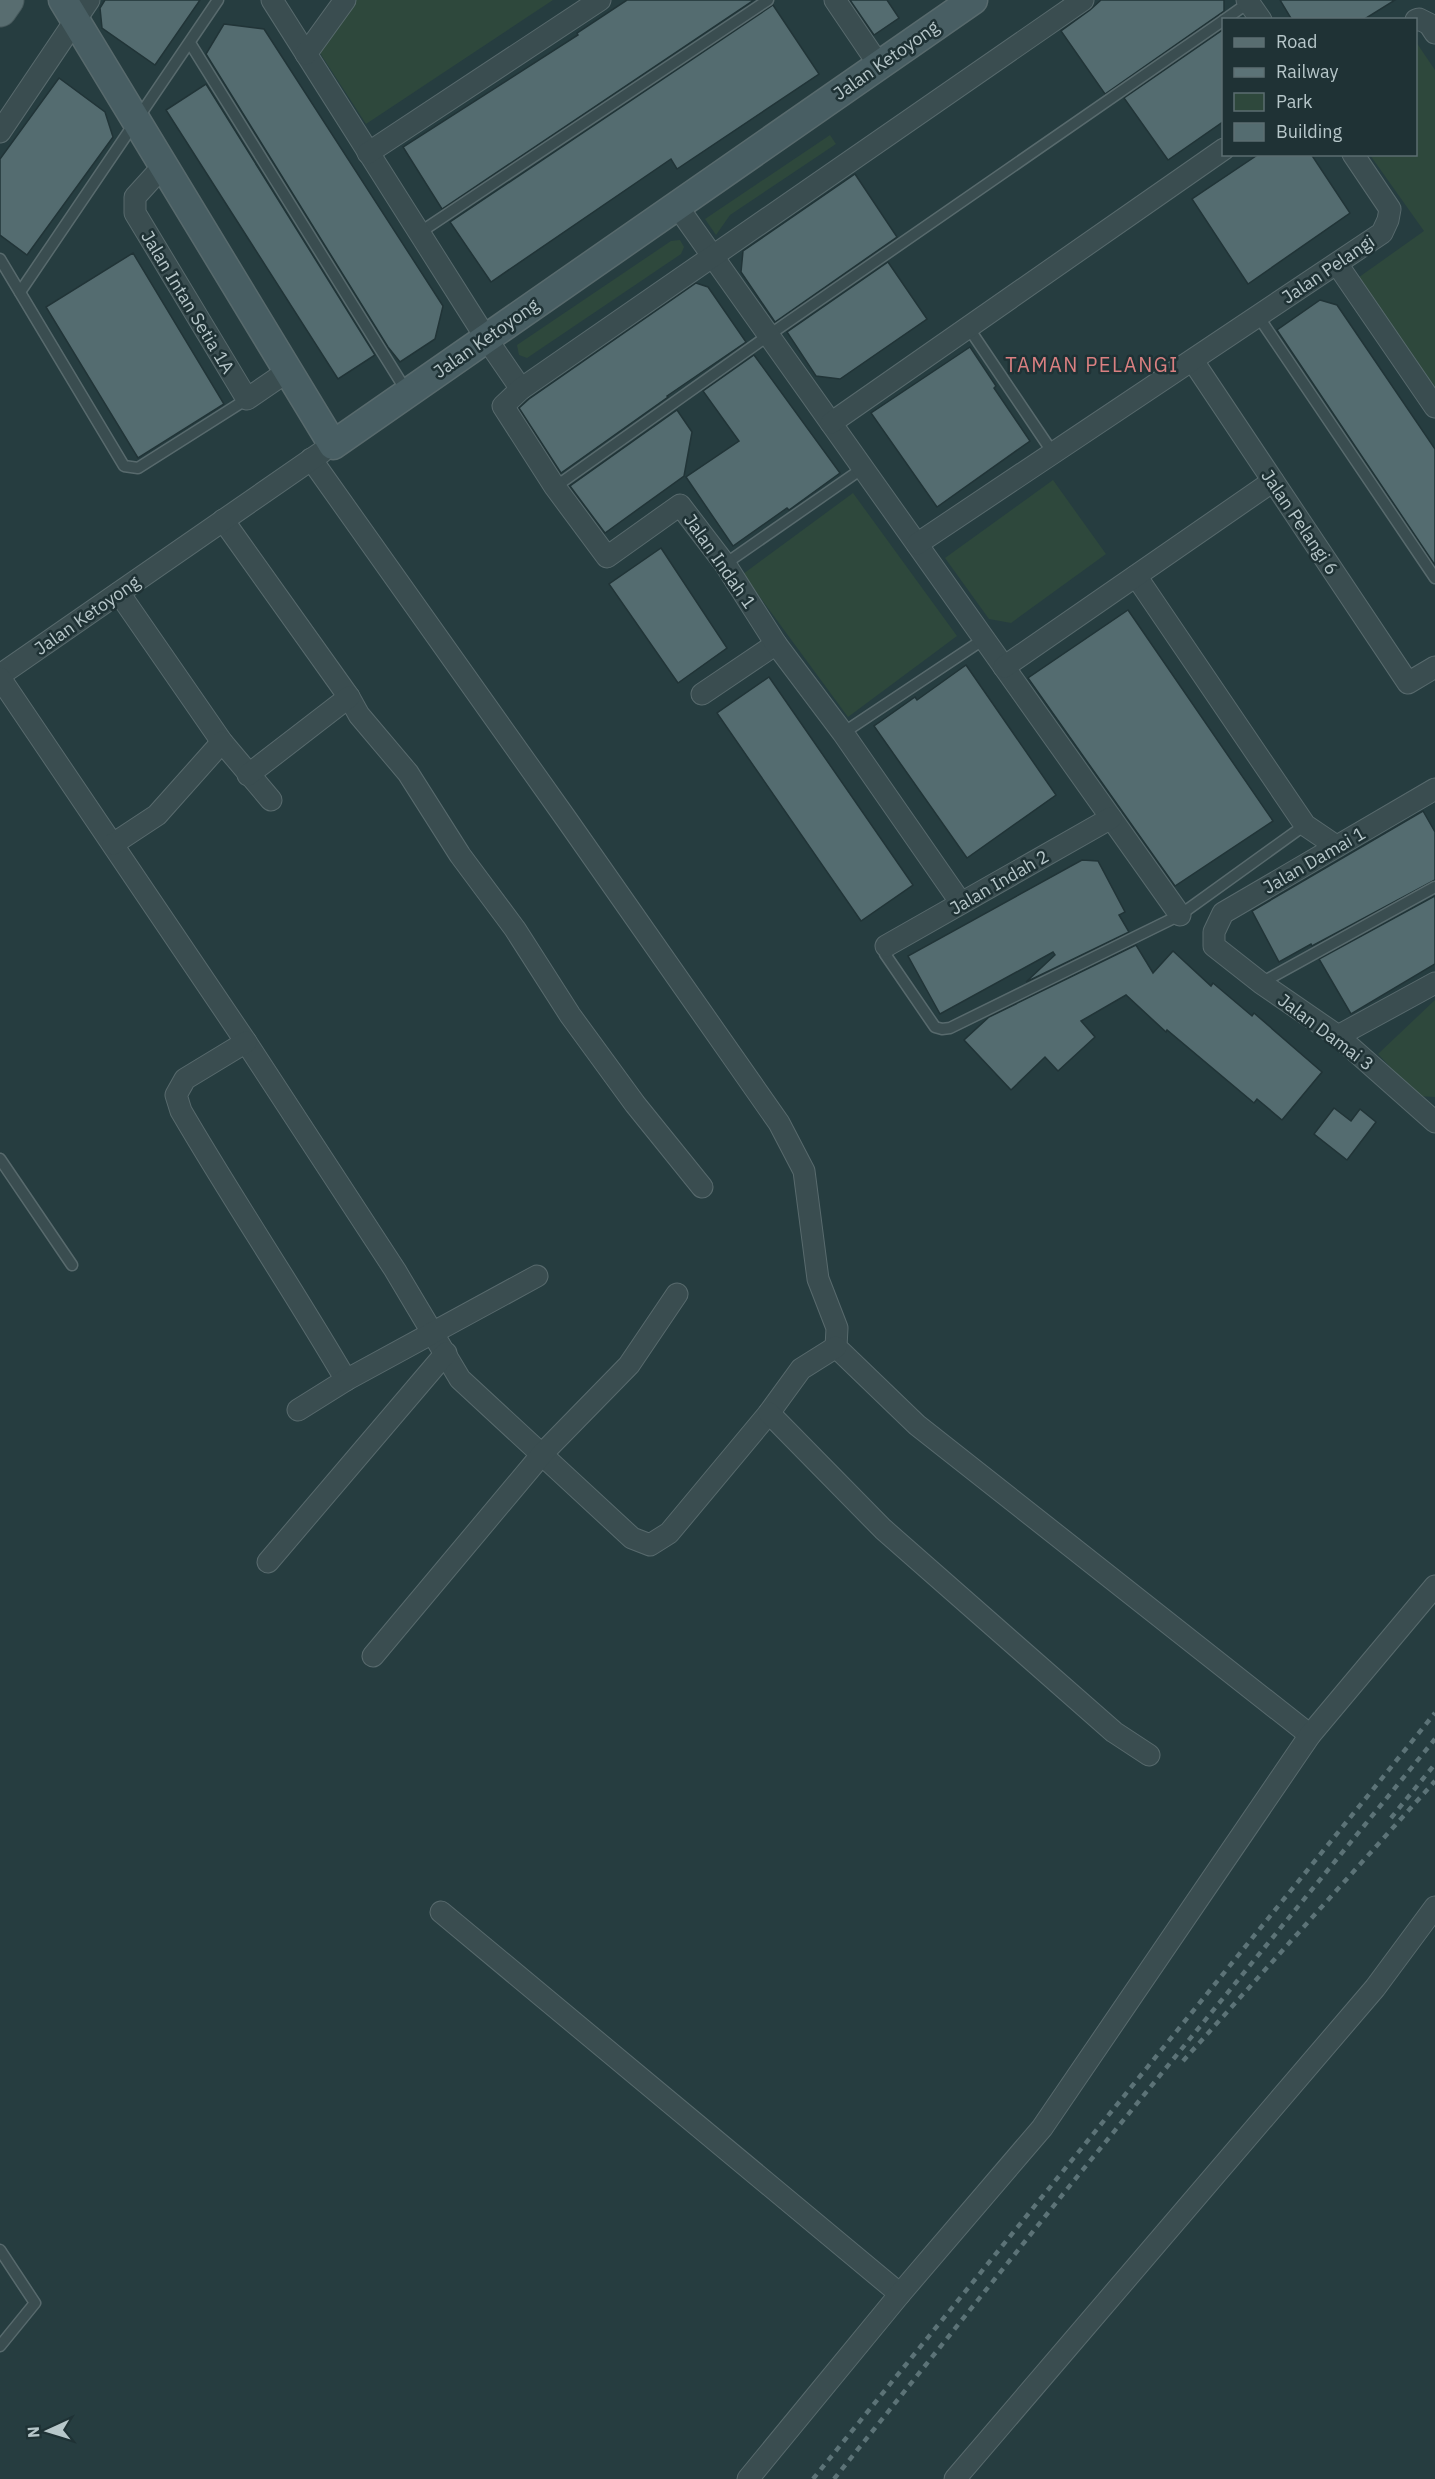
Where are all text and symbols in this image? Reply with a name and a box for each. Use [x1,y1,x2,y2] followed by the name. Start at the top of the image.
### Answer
[829,15,944,105] street label: Jalan Ketoyong
[1222,18,1417,156] legend
[1276,30,1317,53] text: Road
[1276,60,1338,83] text: Railway
[1276,90,1313,113] text: Park
[1276,120,1343,143] text: Building
[136,226,240,378] street label: Jalan Intan Setia 1A
[1277,230,1379,308] street label: Jalan Pelangi
[429,293,544,383] street label: Jalan Ketoyong
[1005,351,1179,378] district label: TAMAN PELANGI
[1256,465,1344,579] street label: Jalan Pelangi 6
[679,509,761,613] street label: Jalan Indah 1
[30,570,145,660] street label: Jalan Ketoyong
[1259,821,1369,899] street label: Jalan Damai 1
[945,844,1053,920] street label: Jalan Indah 2
[1273,988,1379,1076] street label: Jalan Damai 3
[18,2401,78,2461] north arrow
[23,2426,43,2439] text: N

